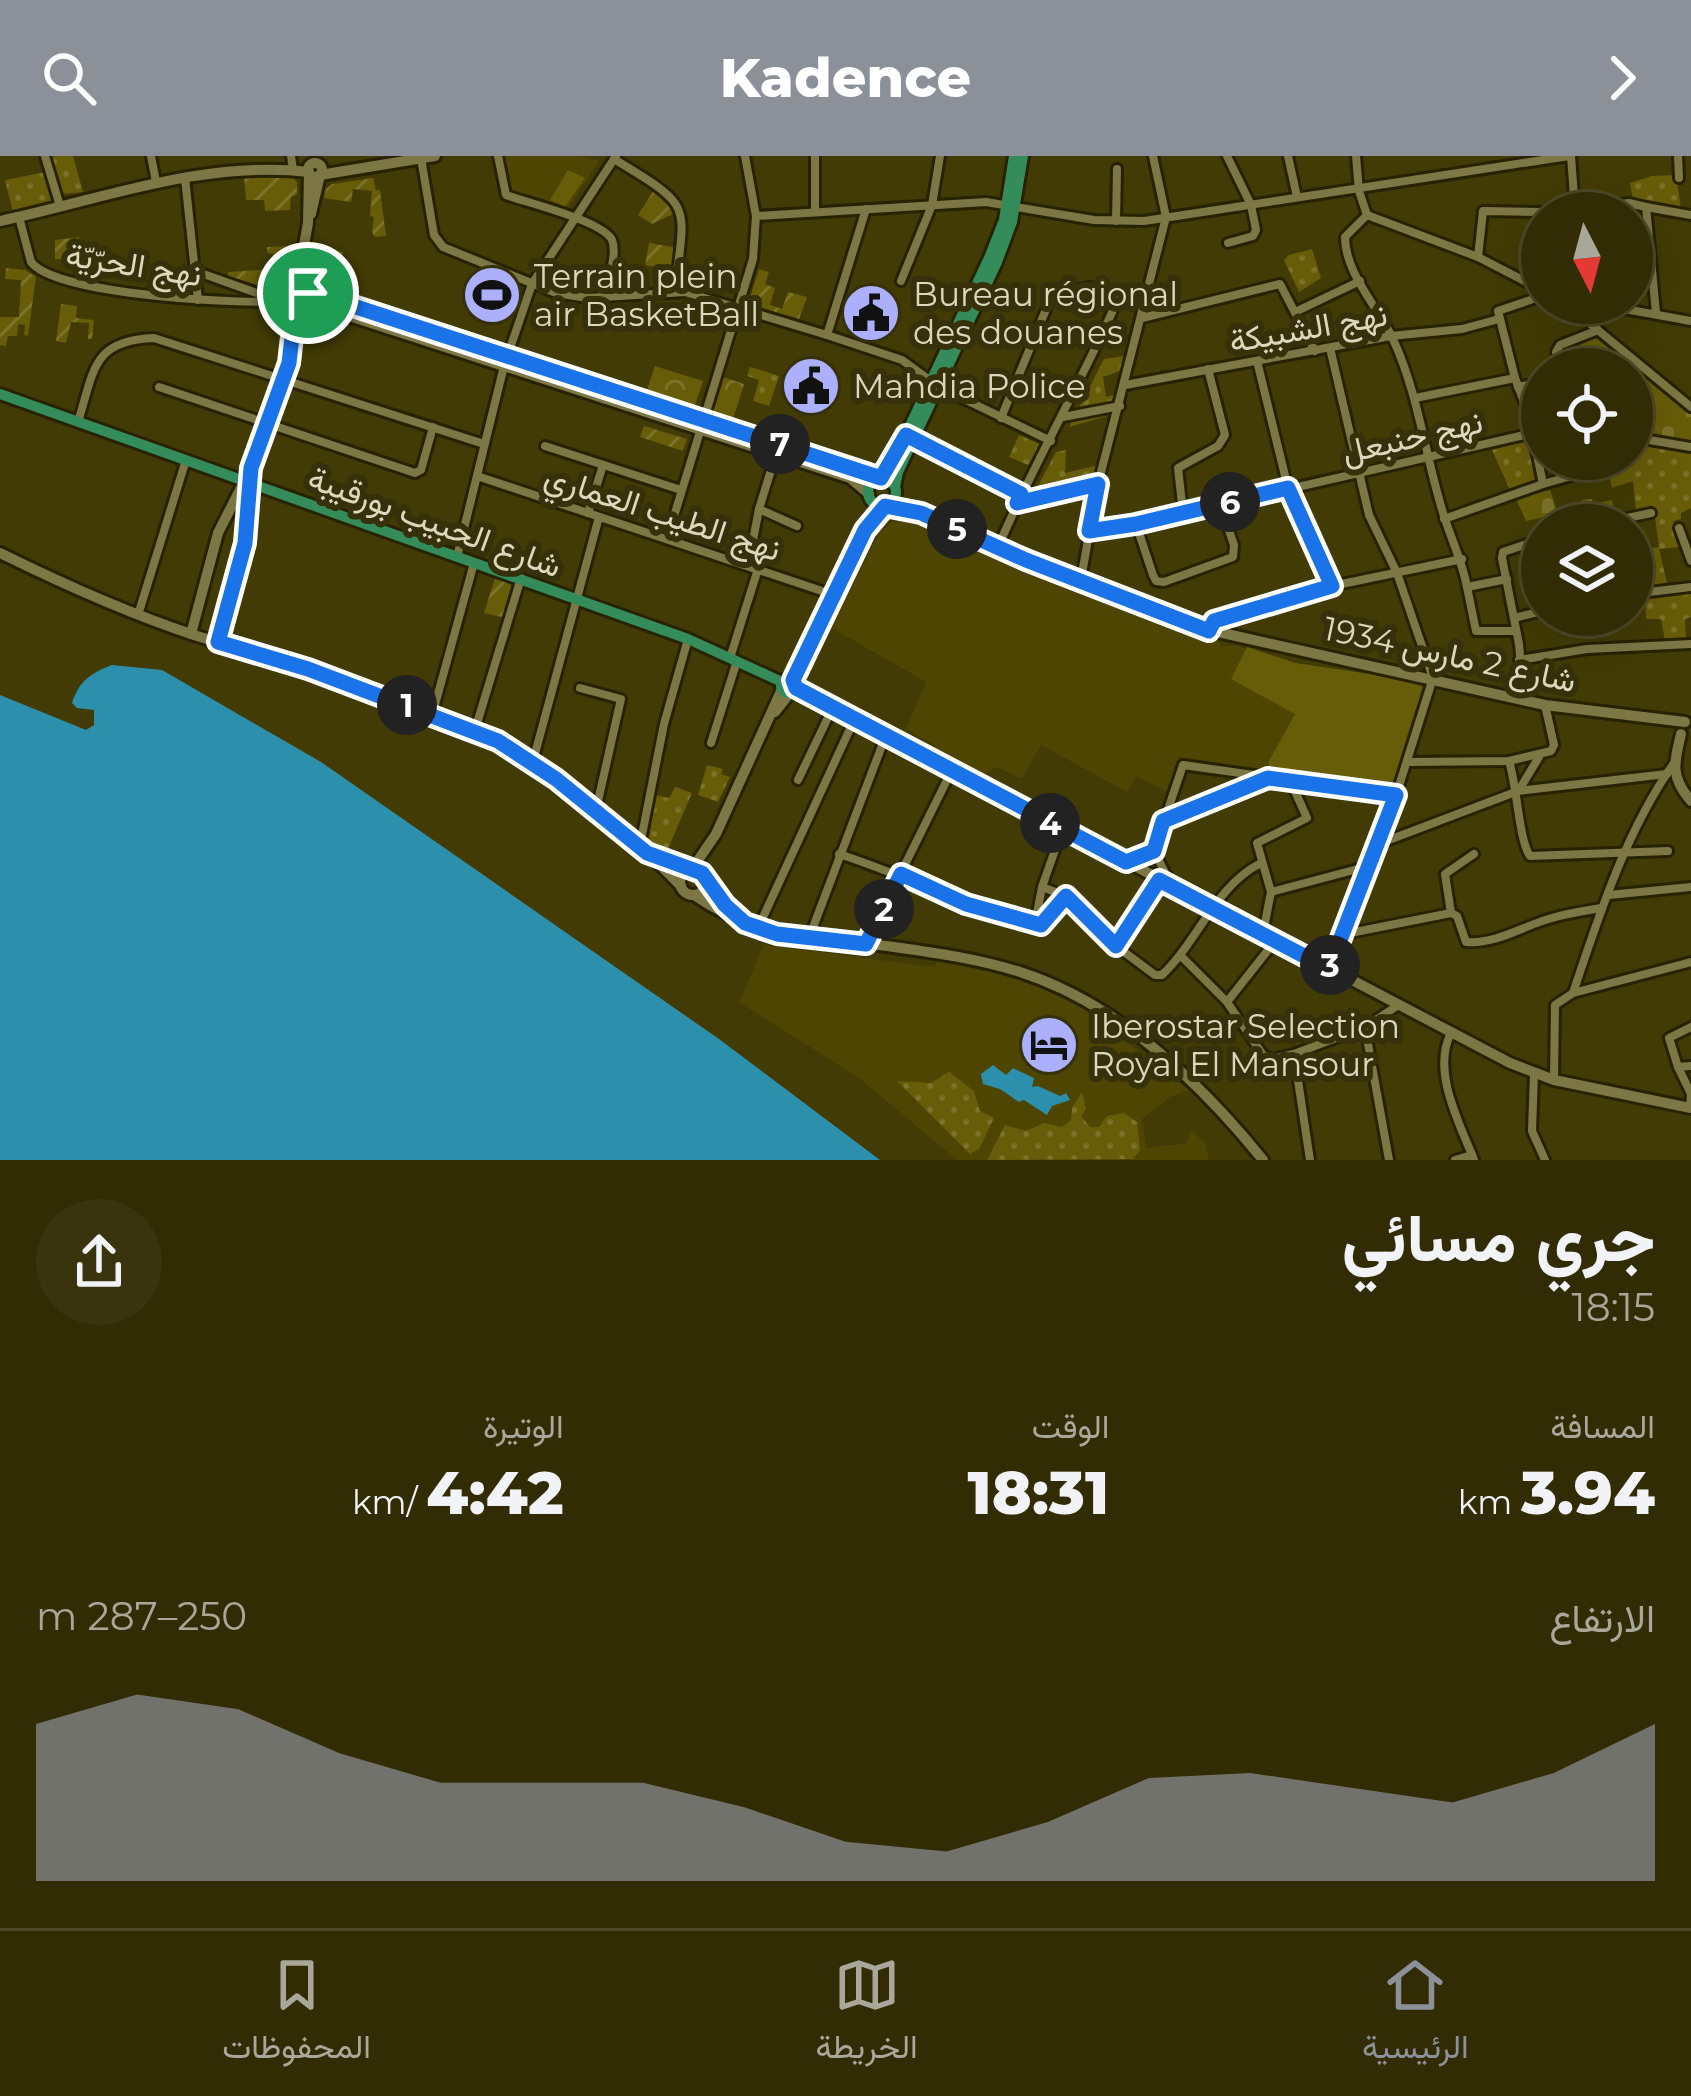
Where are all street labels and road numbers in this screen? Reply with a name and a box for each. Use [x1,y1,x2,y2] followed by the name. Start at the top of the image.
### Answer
[63,234,205,297] street label: نهج الحرّيّة
[1226,293,1391,364] street label: نهج الشبيكة
[1338,400,1487,474] street label: نهج حنبعل
[538,455,786,576] street label: نهج الطيب العماري
[302,457,567,588] street label: شارع الحبيب بورقيبة
[1319,608,1580,703] street label: شارع 2 مارس 1934

